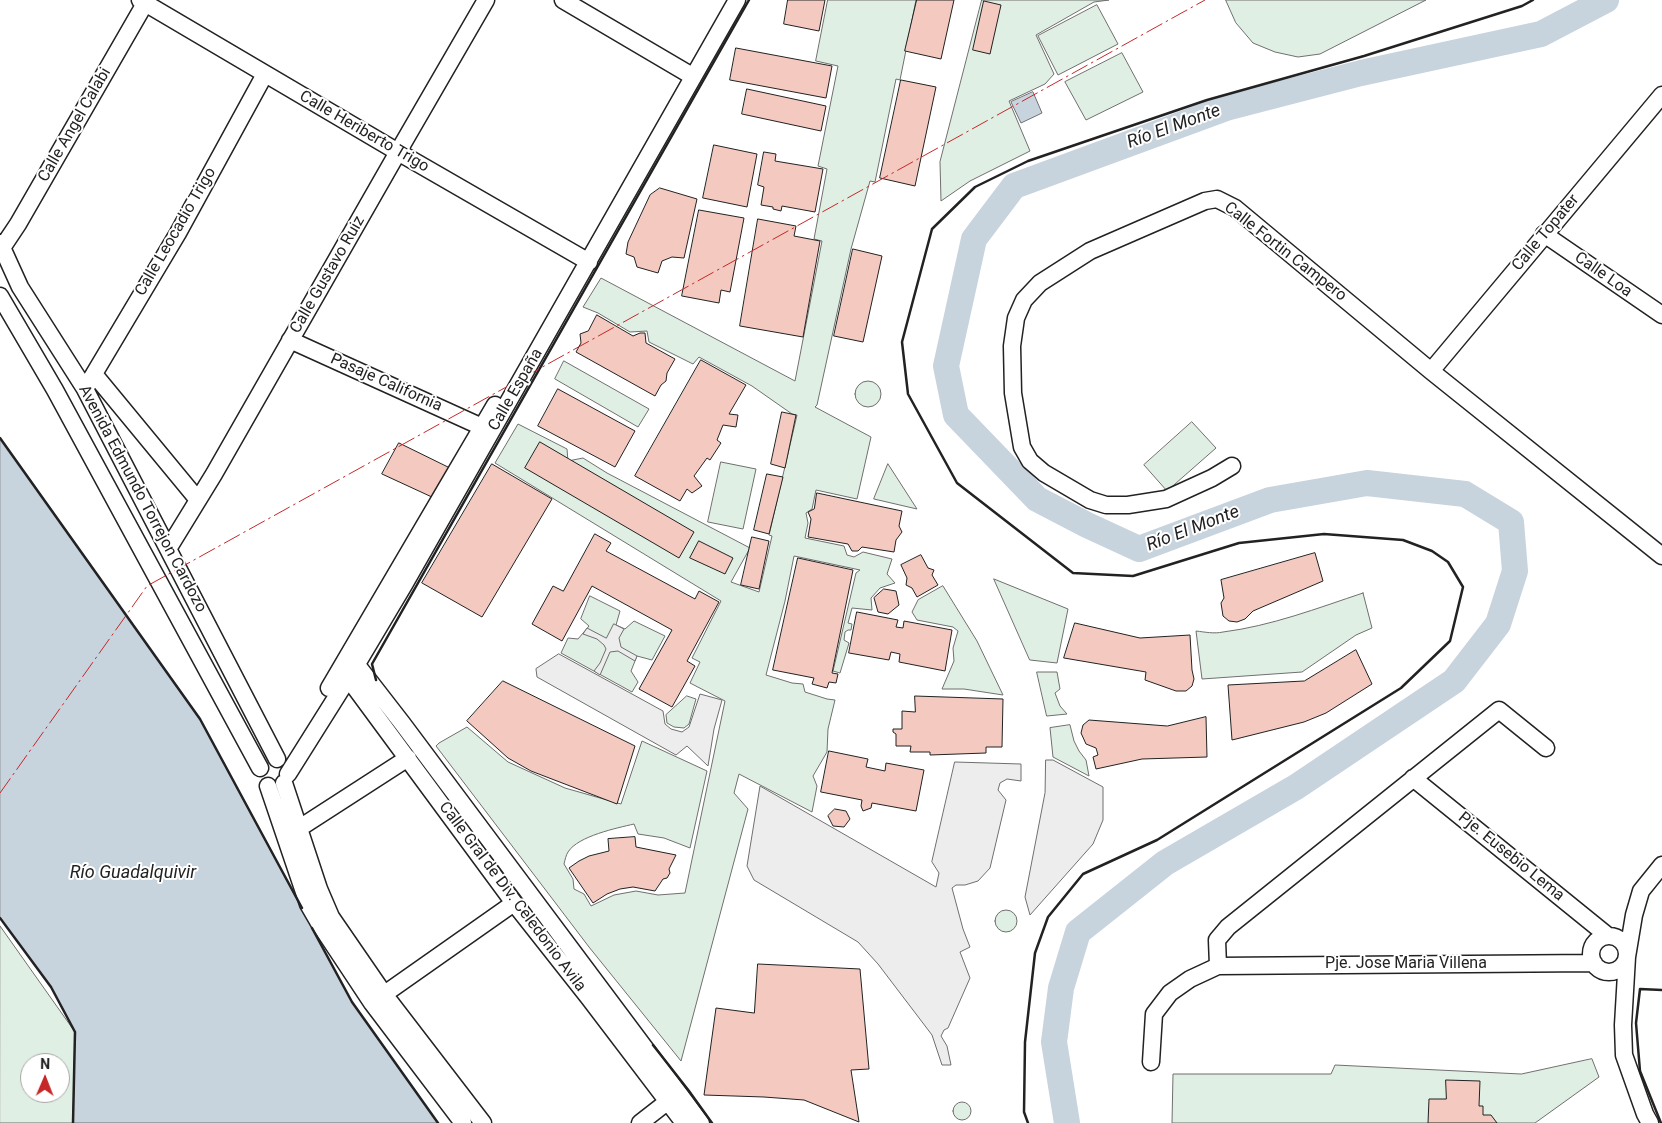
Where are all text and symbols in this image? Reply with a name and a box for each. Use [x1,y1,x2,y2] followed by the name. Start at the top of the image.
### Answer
[35,65,115,185] street label: Calle Angel Calabi
[296,87,432,177] street label: Calle Heriberto Trigo
[1124,100,1224,154] water label: Río El Monte
[131,164,221,300] street label: Calle Leocadio Trigo
[1508,191,1584,275] street label: Calle Topater
[1220,198,1350,306] street label: Calle Fortin Campero
[287,213,369,337] street label: Calle Gustavo Ruiz
[1571,248,1635,302] street label: Calle Loa
[485,345,547,435] street label: Calle España
[327,350,445,416] street label: Pasaje California
[74,382,210,616] street label: Avenida Edmundo Torrejon Cardozo
[1143,501,1243,557] water label: Río El Monte
[434,798,590,996] street label: Calle Gral de Div. Celedonio Avila
[1454,808,1568,906] street label: Pje. Eusebio Lema
[70,862,196,884] water label: Río Guadalquivir
[1325,954,1487,974] street label: Pje. Jose Maria Villena
[20,1053,70,1103] north arrow
[40,1056,50,1072] text: N

